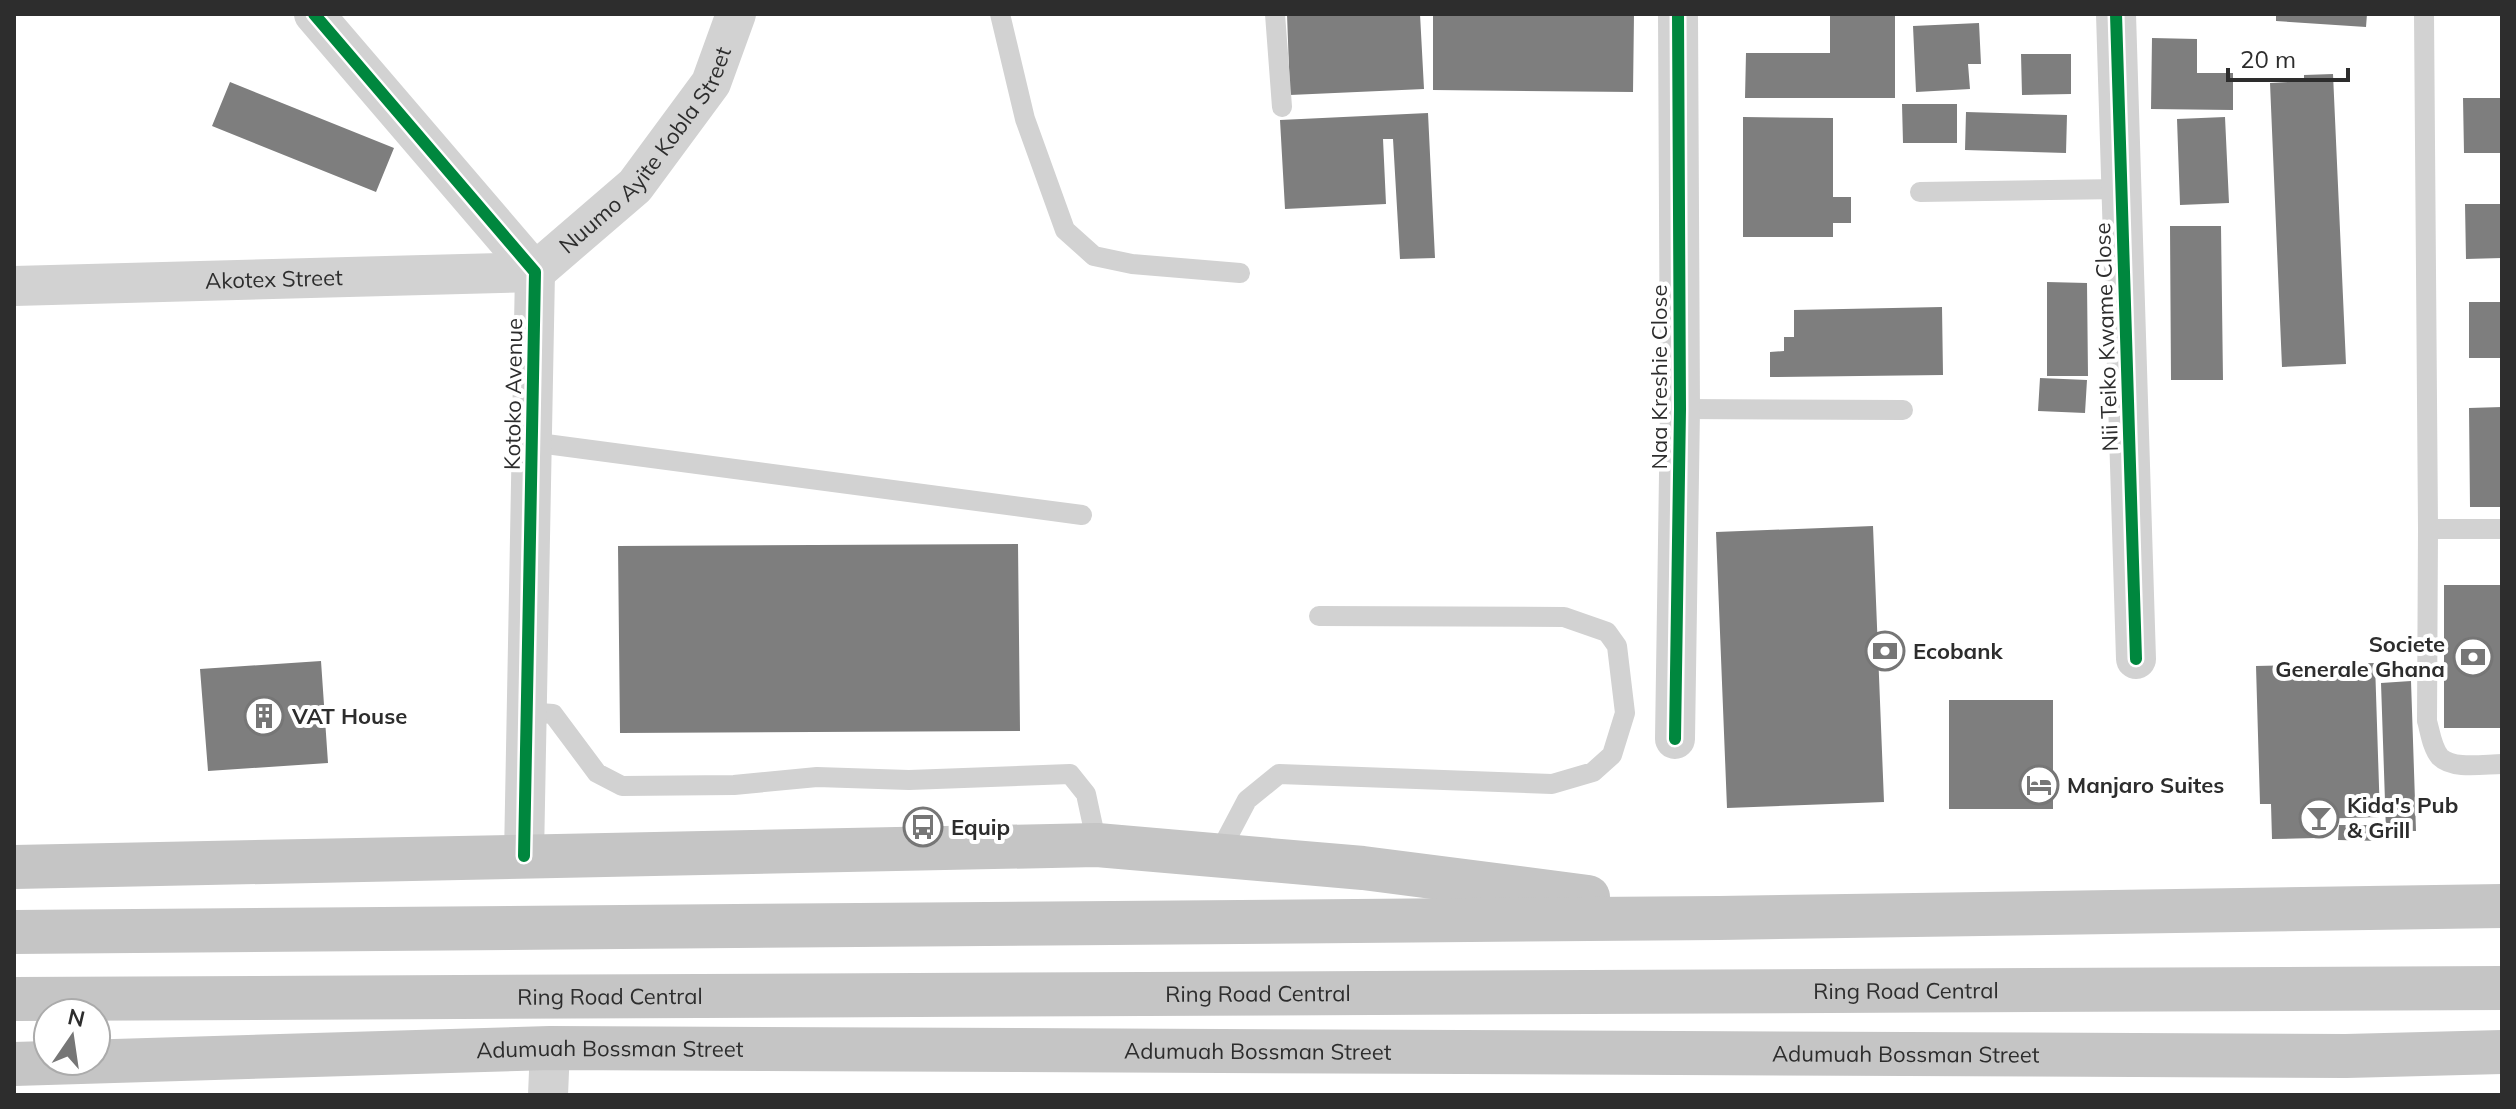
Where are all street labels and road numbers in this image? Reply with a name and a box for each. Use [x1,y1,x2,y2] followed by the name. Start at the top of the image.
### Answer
[553,42,737,259] street label: Nuumo Ayite Kobla Street
[2088,222,2124,452] street label: Nii Teiko Kwame Close
[205,263,343,295] street label: Akotex Street
[1645,285,1673,469] street label: Naa Kreshie Close
[498,318,528,470] street label: Kotoko Avenue
[1813,976,1999,1005] street label: Ring Road Central
[1165,979,1351,1008] street label: Ring Road Central
[517,982,703,1011] street label: Ring Road Central
[476,1034,744,1064] street label: Adumuah Bossman Street
[1124,1037,1392,1066] street label: Adumuah Bossman Street
[1772,1039,2040,1069] street label: Adumuah Bossman Street

